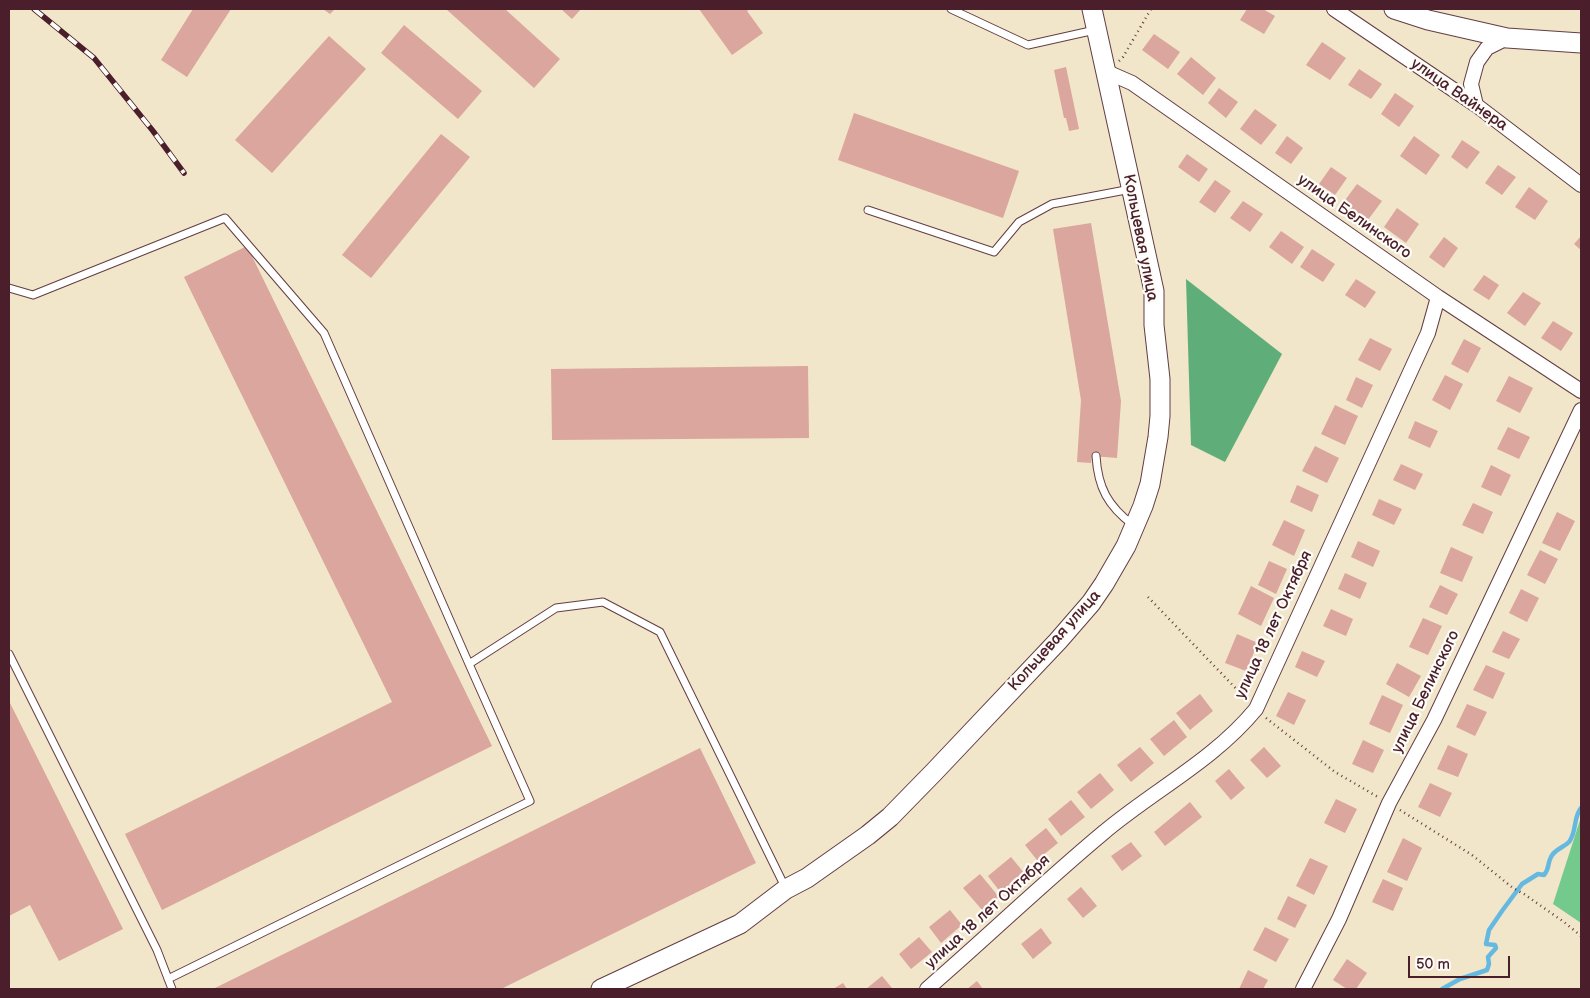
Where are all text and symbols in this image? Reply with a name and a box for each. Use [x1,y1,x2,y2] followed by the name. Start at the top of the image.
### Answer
[1407,55,1511,135] street label: улица Вайнера
[1293,171,1415,263] street label: улица Белинского
[1118,173,1162,303] street label: Кольцевая улица
[1231,548,1317,702] street label: улица 18 лет Октября
[1005,587,1105,695] street label: Кольцевая улица
[1388,627,1464,757] street label: улица Белинского
[922,851,1054,973] street label: улица 18 лет Октября
[1410,946,1512,978] scale bar
[1416,955,1450,974] text: 50 m

